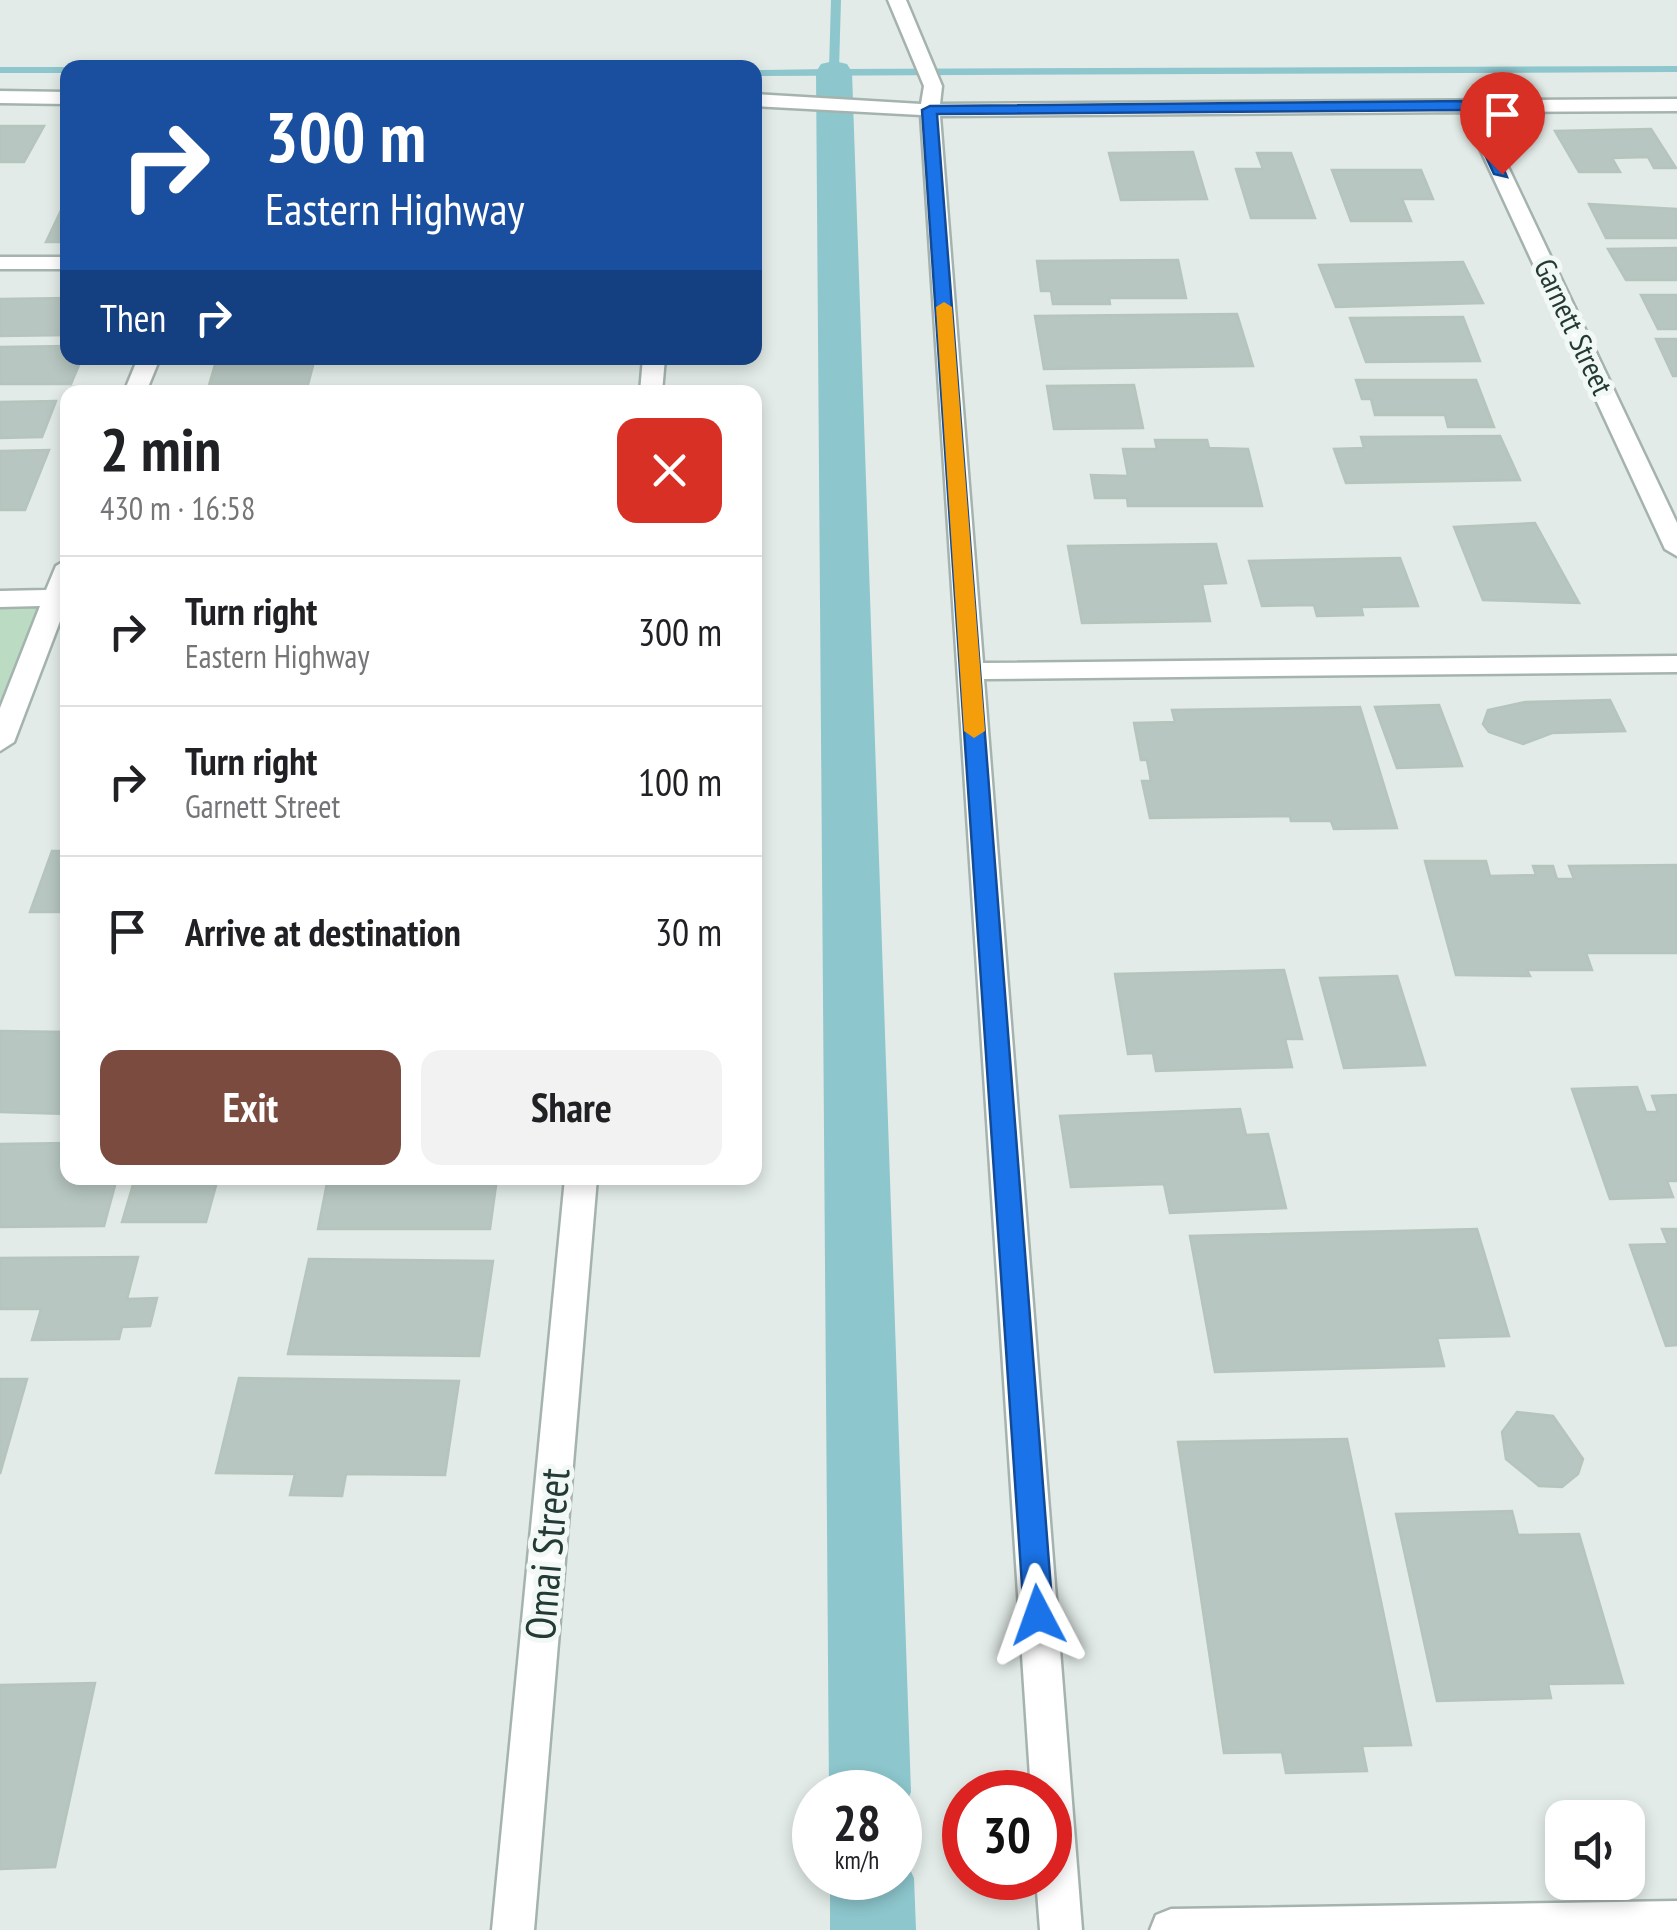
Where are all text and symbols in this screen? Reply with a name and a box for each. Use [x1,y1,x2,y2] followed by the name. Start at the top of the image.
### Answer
[1460,72,1545,175] pin
[1475,87,1530,142] icon: arrive
[265,91,426,181] text: 300 m
[100,100,230,230] icon: right
[265,179,524,237] text: Eastern Highway
[1526,252,1623,401] street label: Garnett Street
[186,290,241,345] icon: right
[100,293,166,342] text: Then
[100,410,221,488] text: 2 min
[617,418,722,523] button: close
[100,487,255,529] text: 430 m · 16:58
[185,586,317,635] text: Turn right
[100,604,155,659] icon: right
[638,607,722,656] text: 300 m
[185,635,369,677] text: Eastern Highway
[185,736,317,785] text: Turn right
[100,754,155,809] icon: right
[638,757,722,806] text: 100 m
[185,785,340,827] text: Garnett Street
[100,904,155,959] icon: arrive
[185,907,461,956] text: Arrive at destination
[655,907,722,956] text: 30 m
[100,1050,401,1165] button: Exit
[421,1050,722,1165] button: Share
[512,1465,581,1642] street label: Omai Street
[986,1563,1090,1667] position arrow
[942,1770,1072,1900] speed limit sign: 30
[833,1790,881,1855] text: 28
[1545,1800,1645,1900] map controls
[1545,1800,1645,1900] button: sound
[835,1844,879,1876] text: km/h

